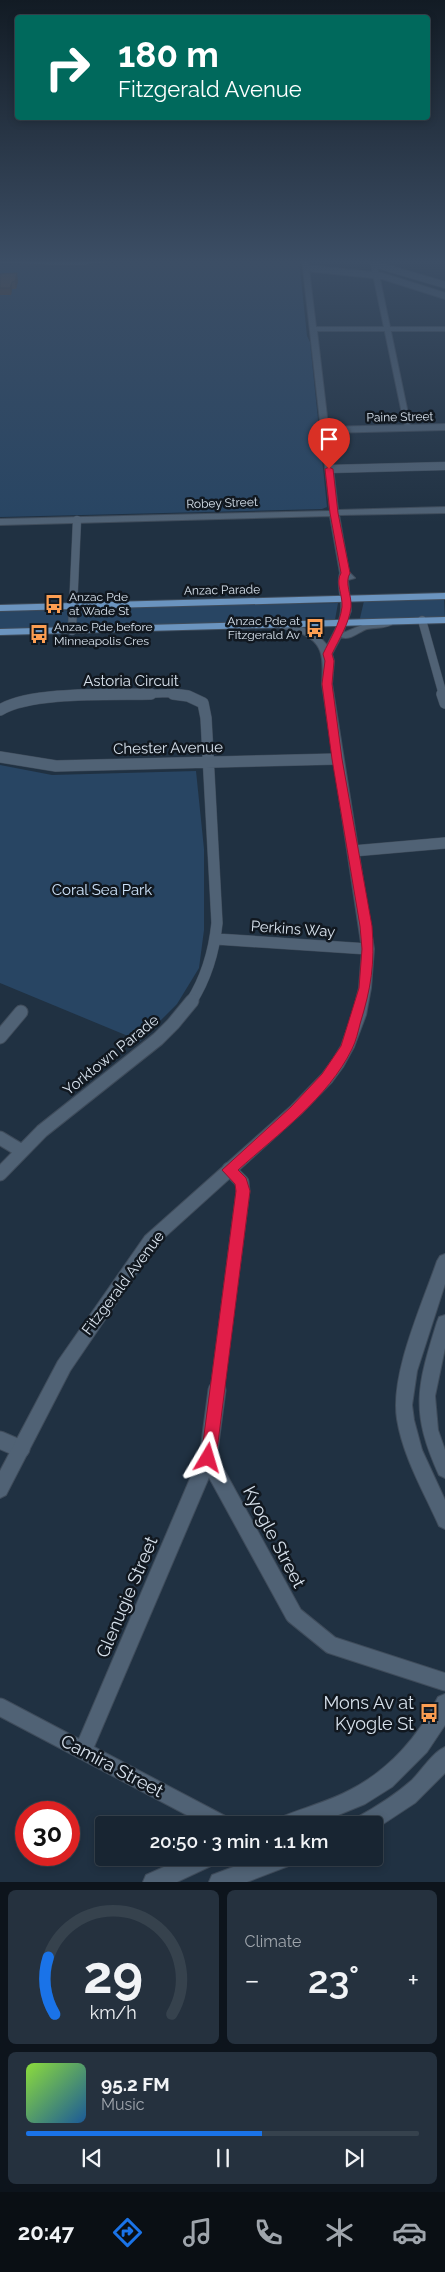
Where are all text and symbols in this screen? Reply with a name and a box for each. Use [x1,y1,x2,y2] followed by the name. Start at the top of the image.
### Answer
[118,34,219,75] text: 180 m
[35,35,100,100] icon: right
[118,76,302,102] text: Fitzgerald Avenue
[366,409,434,425] street label: Paine Street
[308,418,350,469] pin
[315,425,343,453] icon: arrive
[186,495,258,511] street label: Robey Street
[184,582,260,598] street label: Anzac Parade
[69,590,129,618] place label: Anzac Pde at Wade St
[43,593,65,615] bus stop icon: Anzac Pde at Wade St
[227,614,301,642] place label: Anzac Pde at Fitzgerald Av
[304,617,326,639] bus stop icon: Anzac Pde at Fitzgerald Av
[54,620,152,648] place label: Anzac Pde before Minneapolis Cres
[28,623,50,645] bus stop icon: Anzac Pde before Minneapolis Cres
[83,672,179,690] street label: Astoria Circuit
[113,738,223,758] street label: Chester Avenue
[52,881,152,899] park label: Coral Sea Park
[250,917,336,941] street label: Perkins Way
[60,1011,163,1099] street label: Yorktown Parade
[78,1227,168,1338] street label: Fitzgerald Avenue
[181,1431,233,1483] position arrow
[239,1482,310,1591] street label: Kyogle Street
[92,1533,162,1661] street label: Glenugie Street
[323,1692,414,1734] place label: Mons Av at Kyogle St
[418,1702,440,1724] bus stop icon: Mons Av at Kyogle St
[57,1730,167,1801] street label: Camira Street
[15,1801,80,1866] speed limit sign: 30
[150,1830,328,1852] text: 20:50 · 3 min · 1.1 km
[245,1932,301,1951] text: Climate
[83,1944,143,2005] text: 29
[308,1957,359,2002] text: 23°
[245,1964,260,1997] text: −
[407,1964,419,1997] text: +
[90,2002,137,2023] text: km/h
[101,2073,170,2095] text: 95.2 FM
[101,2095,145,2114] text: Music
[78,2144,106,2172] icon: previous
[209,2144,237,2172] icon: pause
[340,2144,368,2172] icon: next
[110,2215,145,2250] icon: directions
[180,2215,215,2250] icon: music
[251,2215,286,2250] icon: phone
[322,2215,357,2250] icon: climate
[392,2215,427,2250] icon: car
[18,2219,74,2245] text: 20:47

